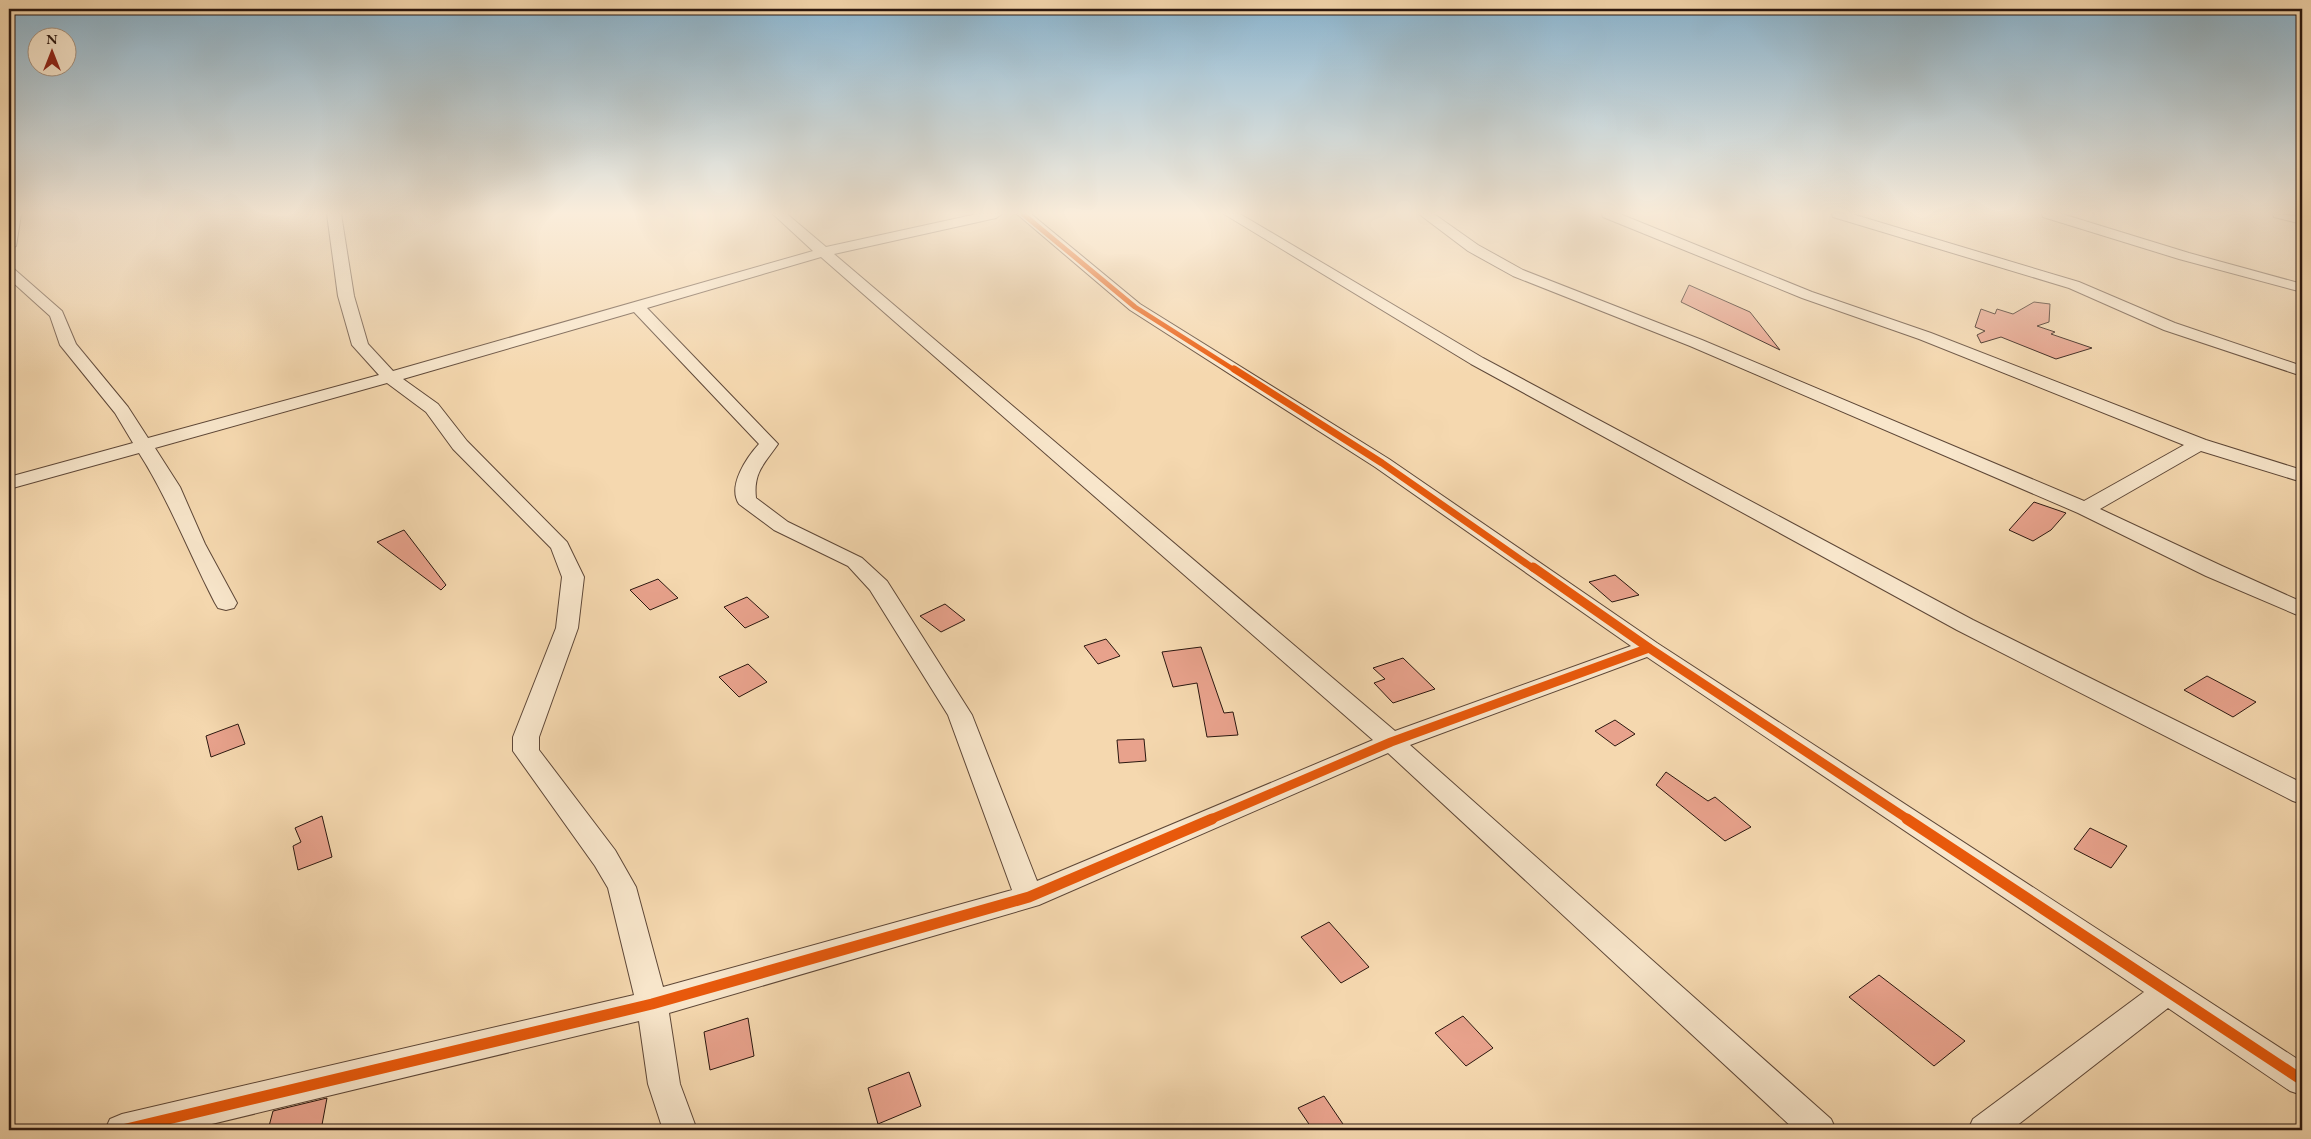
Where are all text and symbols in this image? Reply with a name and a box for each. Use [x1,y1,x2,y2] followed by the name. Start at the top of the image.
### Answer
[28,28,78,78] north arrow
[46,30,58,48] text: N

